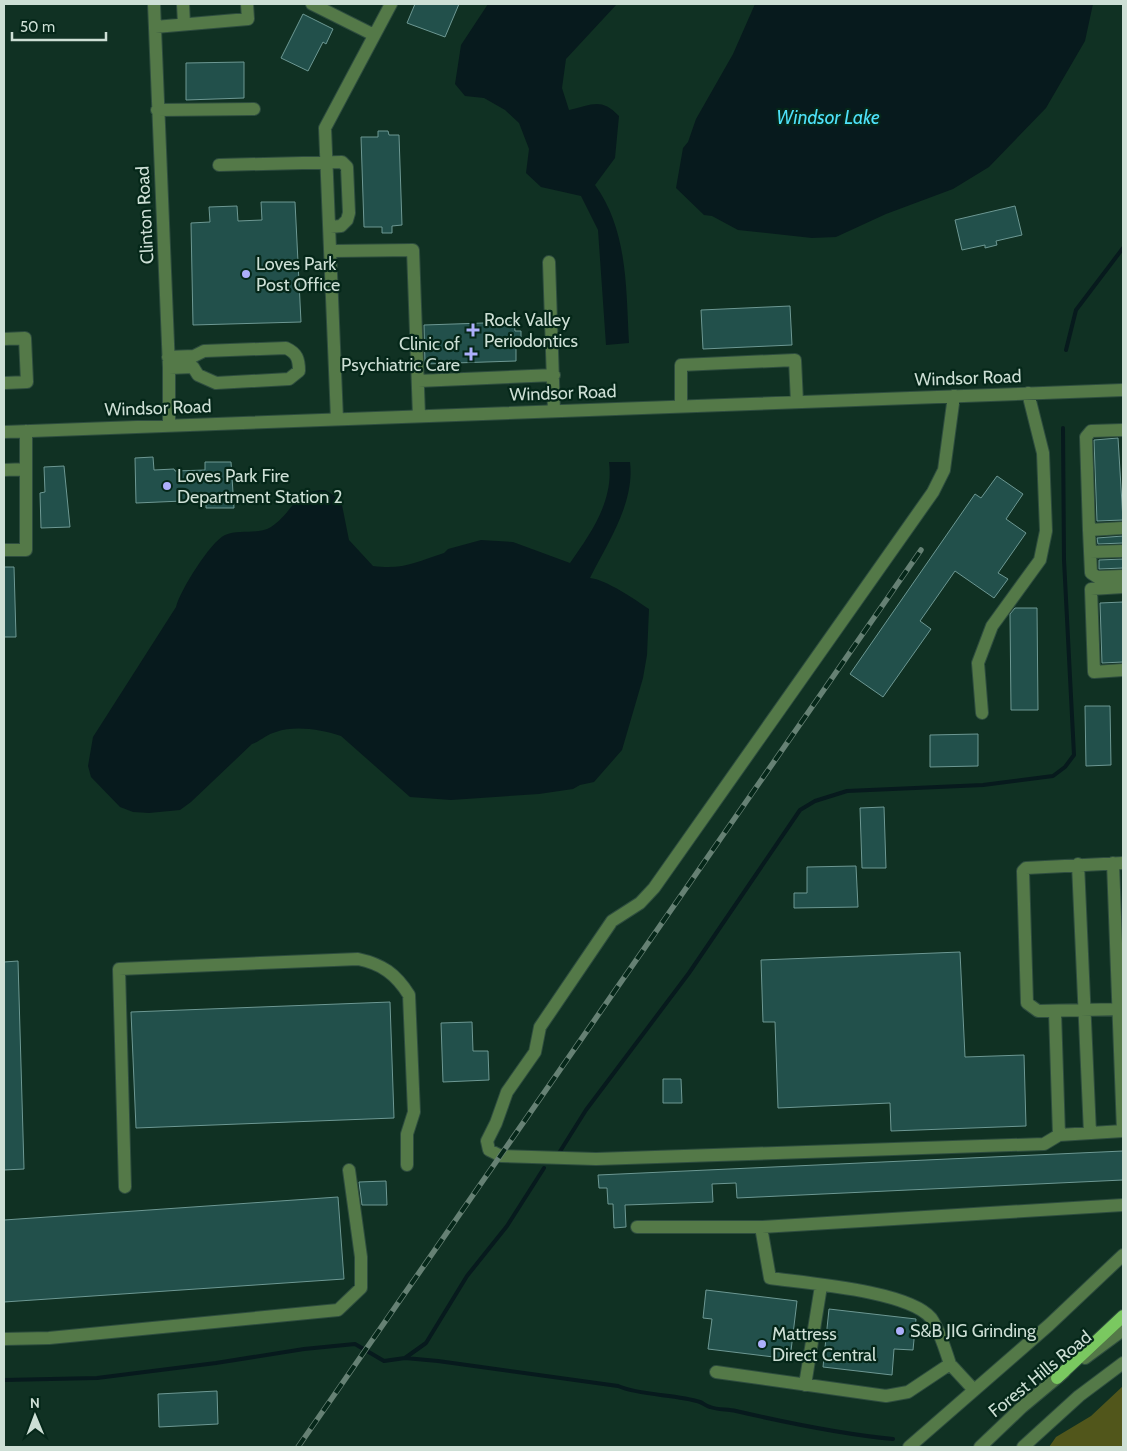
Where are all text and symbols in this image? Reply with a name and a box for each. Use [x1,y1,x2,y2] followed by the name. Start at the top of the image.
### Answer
[12,10,106,42] scale bar
[20,18,55,36] text: 50 m
[776,106,880,129] water label: Windsor Lake
[131,165,159,265] street label: Clinton Road
[256,253,340,296] place label: Loves Park Post Office
[240,268,252,280] marker: Loves Park Post Office
[484,309,578,352] place label: Rock Valley Periodontics
[466,323,480,337] marker: Rock Valley Periodontics
[341,333,460,376] place label: Clinic of Psychiatric Care
[464,347,478,361] marker: Clinic of Psychiatric Care
[914,365,1022,391] street label: Windsor Road
[509,380,617,406] street label: Windsor Road
[104,395,212,421] street label: Windsor Road
[177,465,343,508] place label: Loves Park Fire Department Station 2
[161,480,173,492] marker: Loves Park Fire Department Station 2
[910,1320,1037,1342] place label: S&B JIG Grinding
[772,1323,877,1366] place label: Mattress Direct Central
[894,1325,906,1337] marker: S&B JIG Grinding
[984,1326,1096,1422] street label: Forest Hills Road
[756,1338,768,1350] marker: Mattress Direct Central
[10,1391,60,1441] north arrow
[30,1394,40,1412] text: N

